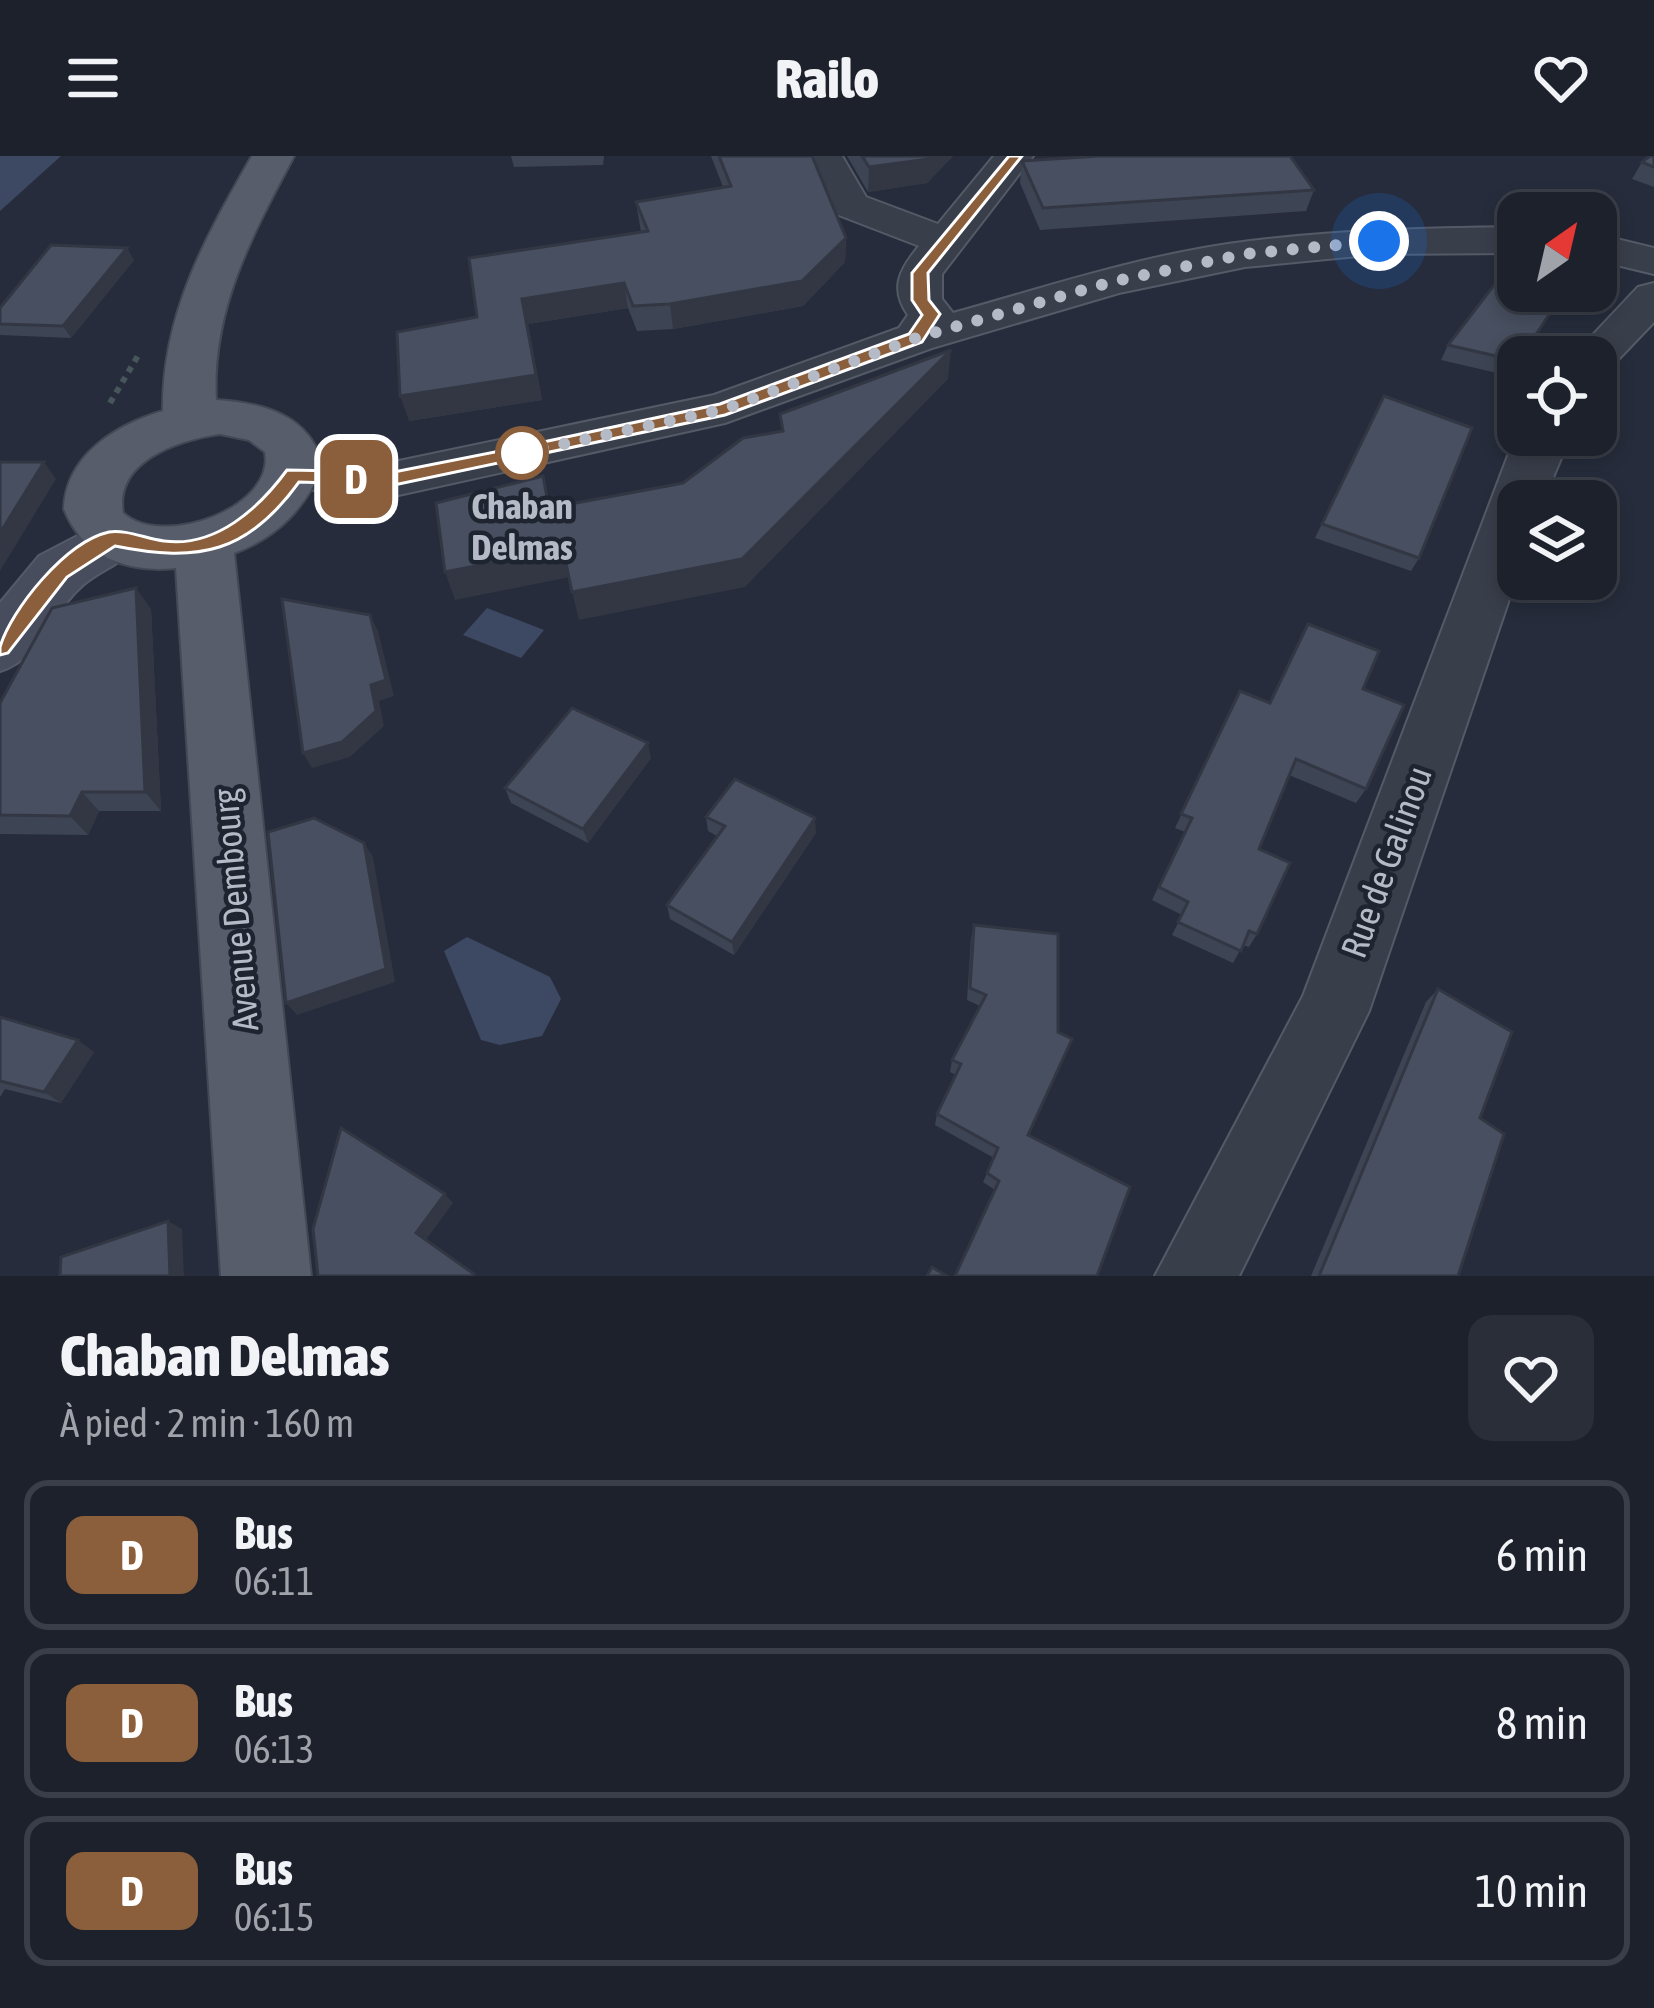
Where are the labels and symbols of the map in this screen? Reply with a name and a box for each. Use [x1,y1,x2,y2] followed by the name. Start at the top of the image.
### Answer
[1497,192,1617,312] north arrow
[1349,211,1409,271] your location
[497,428,547,478] marker: Chaban Delmas
[317,440,395,518] line badge: D
[471,485,573,568] place label: Chaban Delmas
[1332,761,1440,963] street label: Rue de Galinou
[203,786,267,1033] street label: Avenue Dembourg

